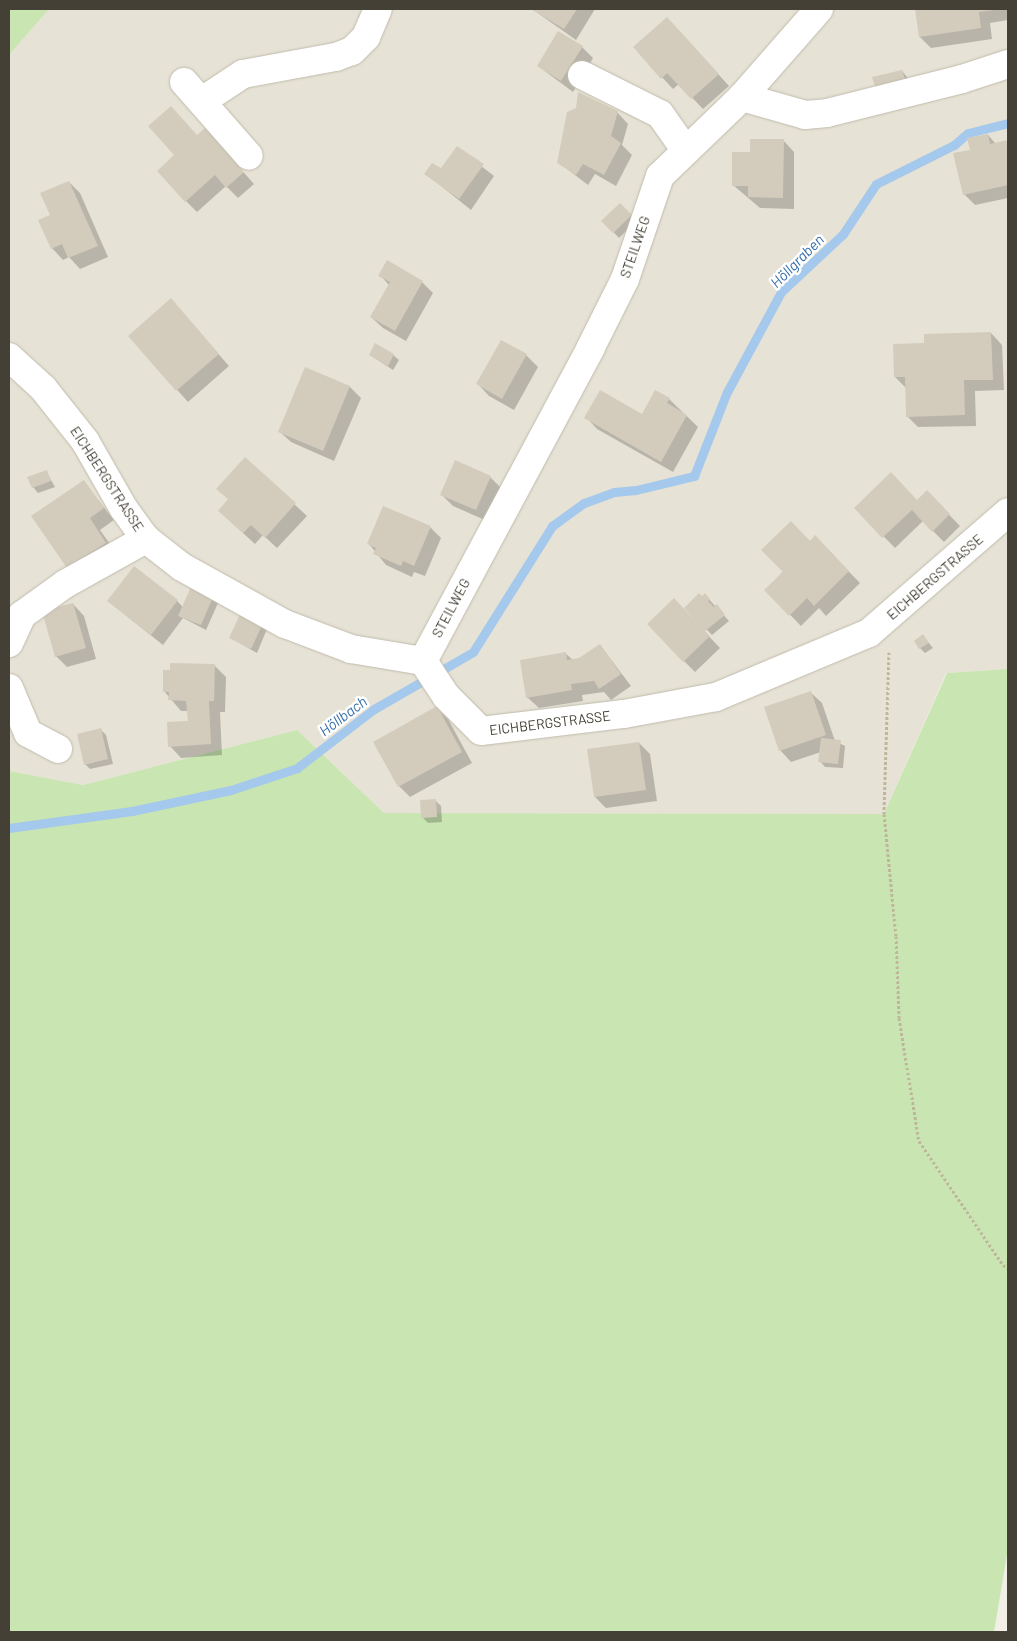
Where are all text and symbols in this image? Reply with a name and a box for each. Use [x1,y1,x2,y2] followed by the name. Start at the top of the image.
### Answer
[617,214,653,280] street label: STEILWEG
[766,230,828,292] water label: Höllgraben
[67,423,147,535] street label: EICHBERGSTRASSE
[883,531,987,623] street label: EICHBERGSTRASSE
[428,576,474,640] street label: STEILWEG
[316,692,370,740] water label: Höllbach
[488,707,612,739] street label: EICHBERGSTRASSE

